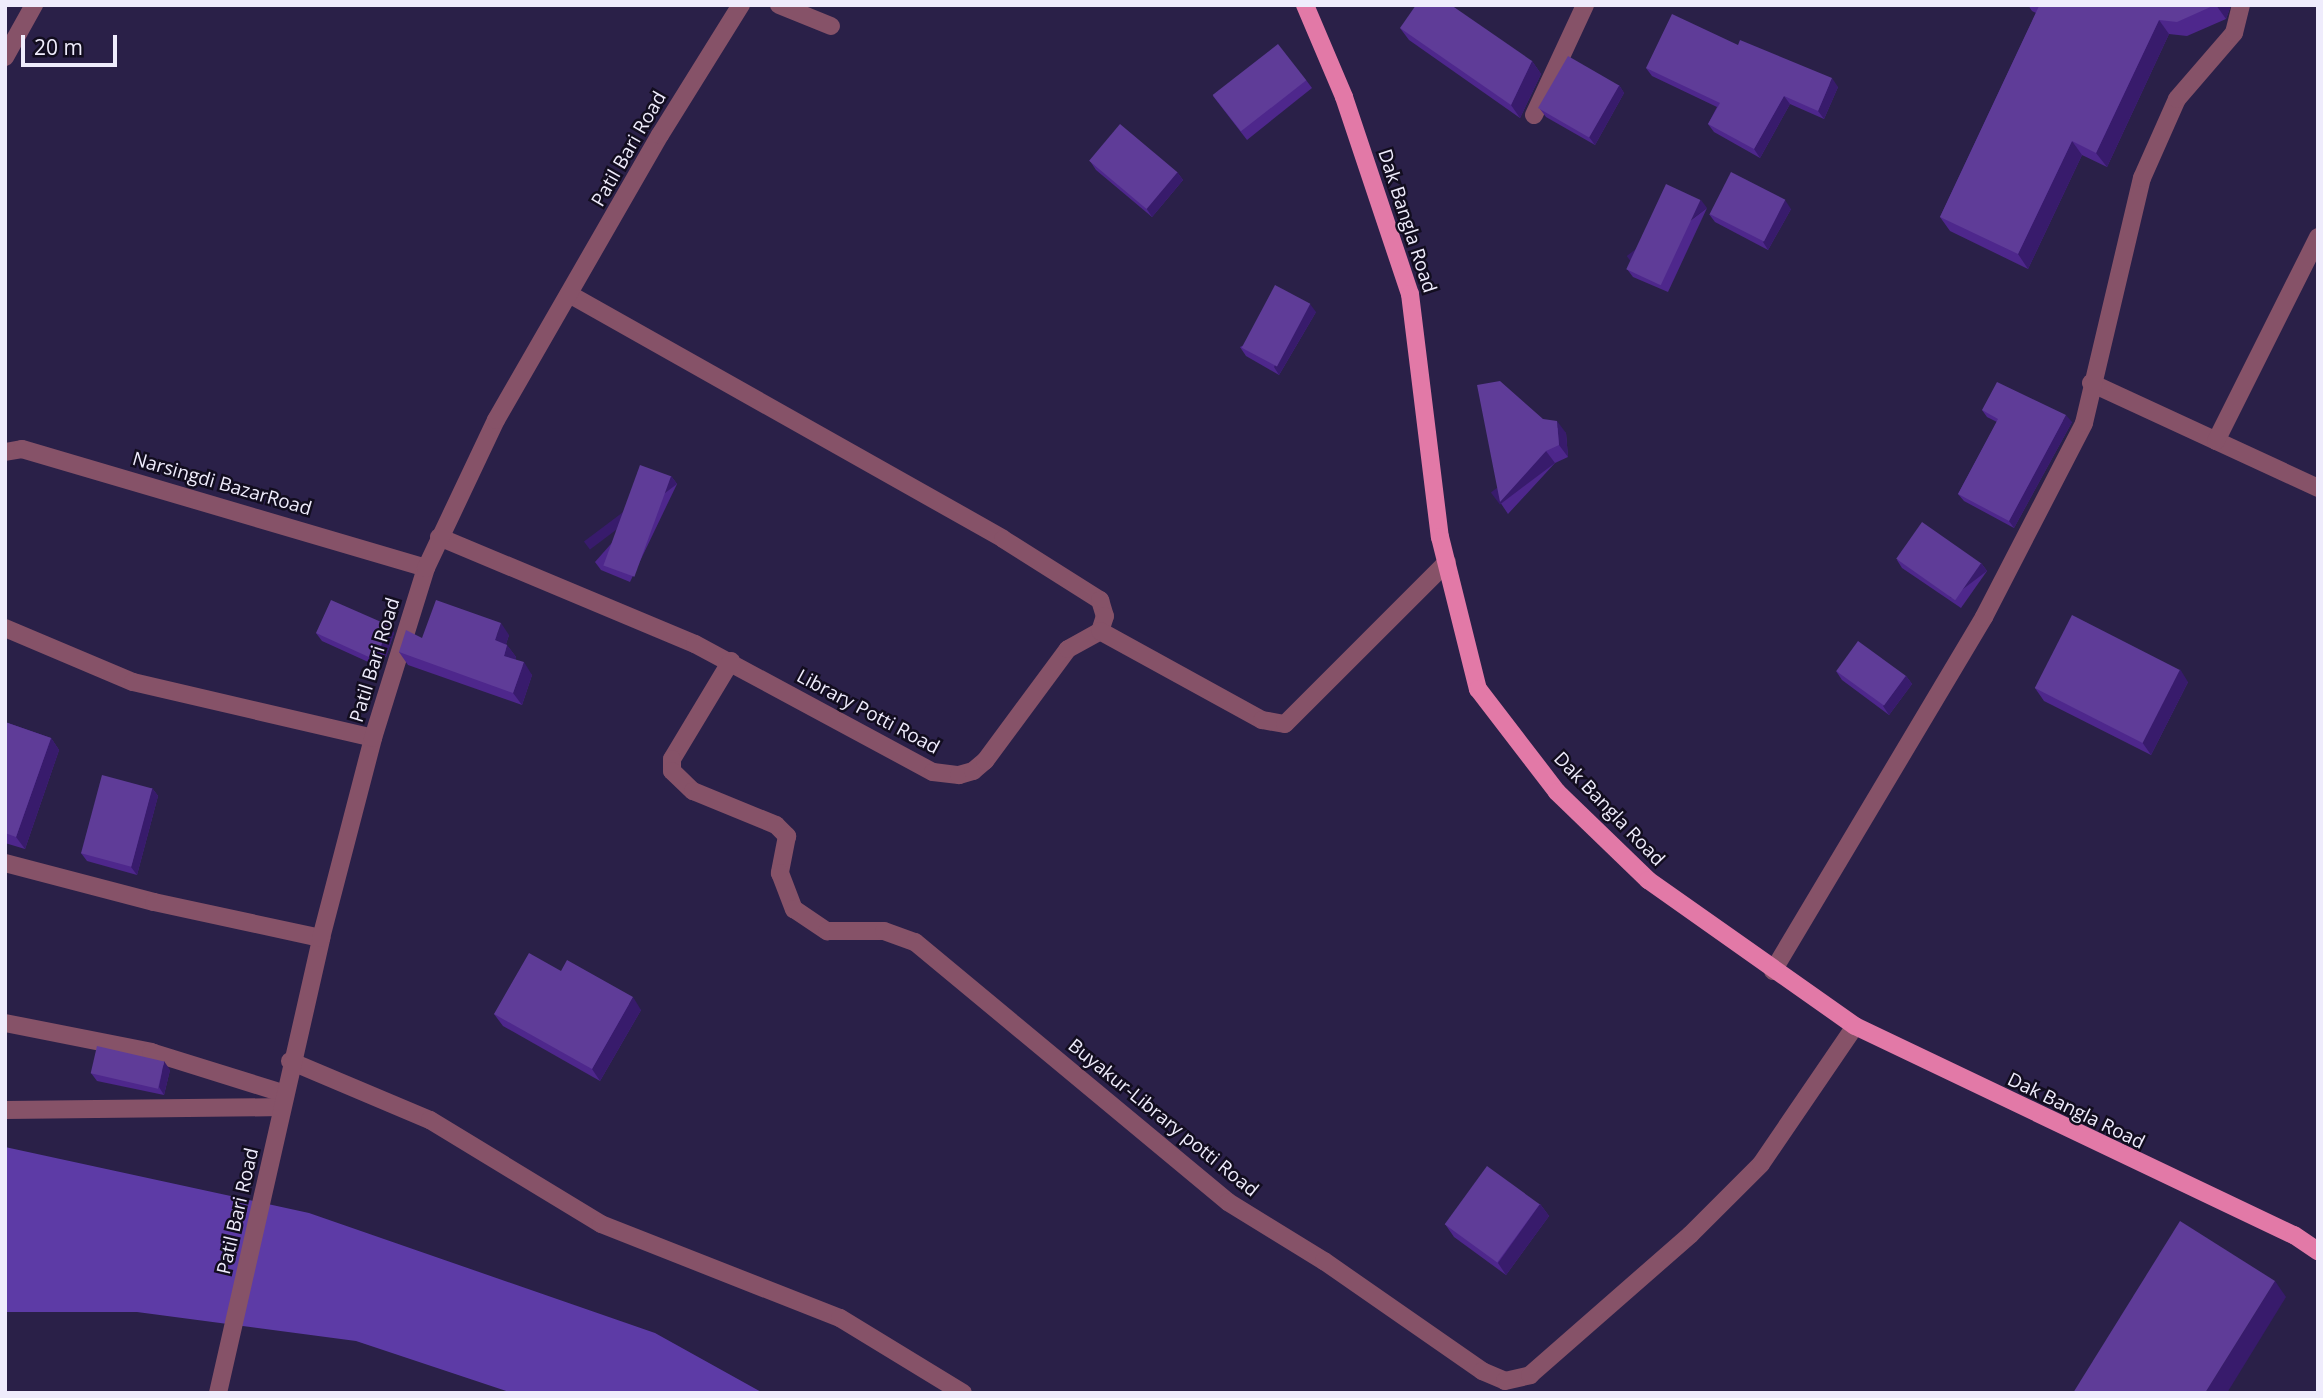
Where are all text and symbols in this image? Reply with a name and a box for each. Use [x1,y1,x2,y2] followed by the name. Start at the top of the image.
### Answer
[24,21,121,65] scale bar
[34,33,83,61] text: 20 m
[587,87,671,211] street label: Patil Bari Road
[1373,146,1441,296] street label: Dak Bangla Road
[130,448,314,520] street label: Narsingdi BazarRoad
[345,595,405,725] street label: Patil Bari Road
[793,665,943,759] street label: Library Potti Road
[1549,747,1669,871] street label: Dak Bangla Road
[1063,1034,1263,1202] street label: Buyakur-Library potti Road
[2004,1068,2148,1154] street label: Dak Bangla Road
[212,1146,264,1276] street label: Patil Bari Road

